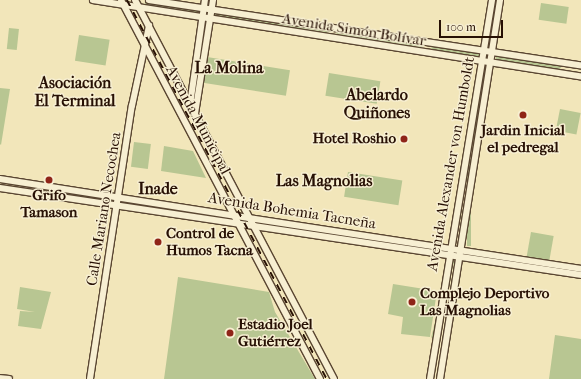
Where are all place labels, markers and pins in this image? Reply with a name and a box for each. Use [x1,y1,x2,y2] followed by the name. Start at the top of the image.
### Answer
[518,110,528,120] marker: Jardin Inicial el pedregal
[481,121,565,156] place label: Jardin Inicial el pedregal
[313,130,396,148] place label: Hotel Roshio
[399,134,409,144] marker: Hotel Roshio
[44,175,54,185] marker: Grifo Tamason
[21,186,77,221] place label: Grifo Tamason
[166,224,253,259] place label: Control de Humos Tacna
[153,237,163,247] marker: Control de Humos Tacna
[420,284,549,319] place label: Complejo Deportivo Las Magnolias
[407,297,417,307] marker: Complejo Deportivo Las Magnolias
[238,315,313,350] place label: Estadio Joel Gutiérrez
[225,328,235,338] marker: Estadio Joel Gutiérrez

